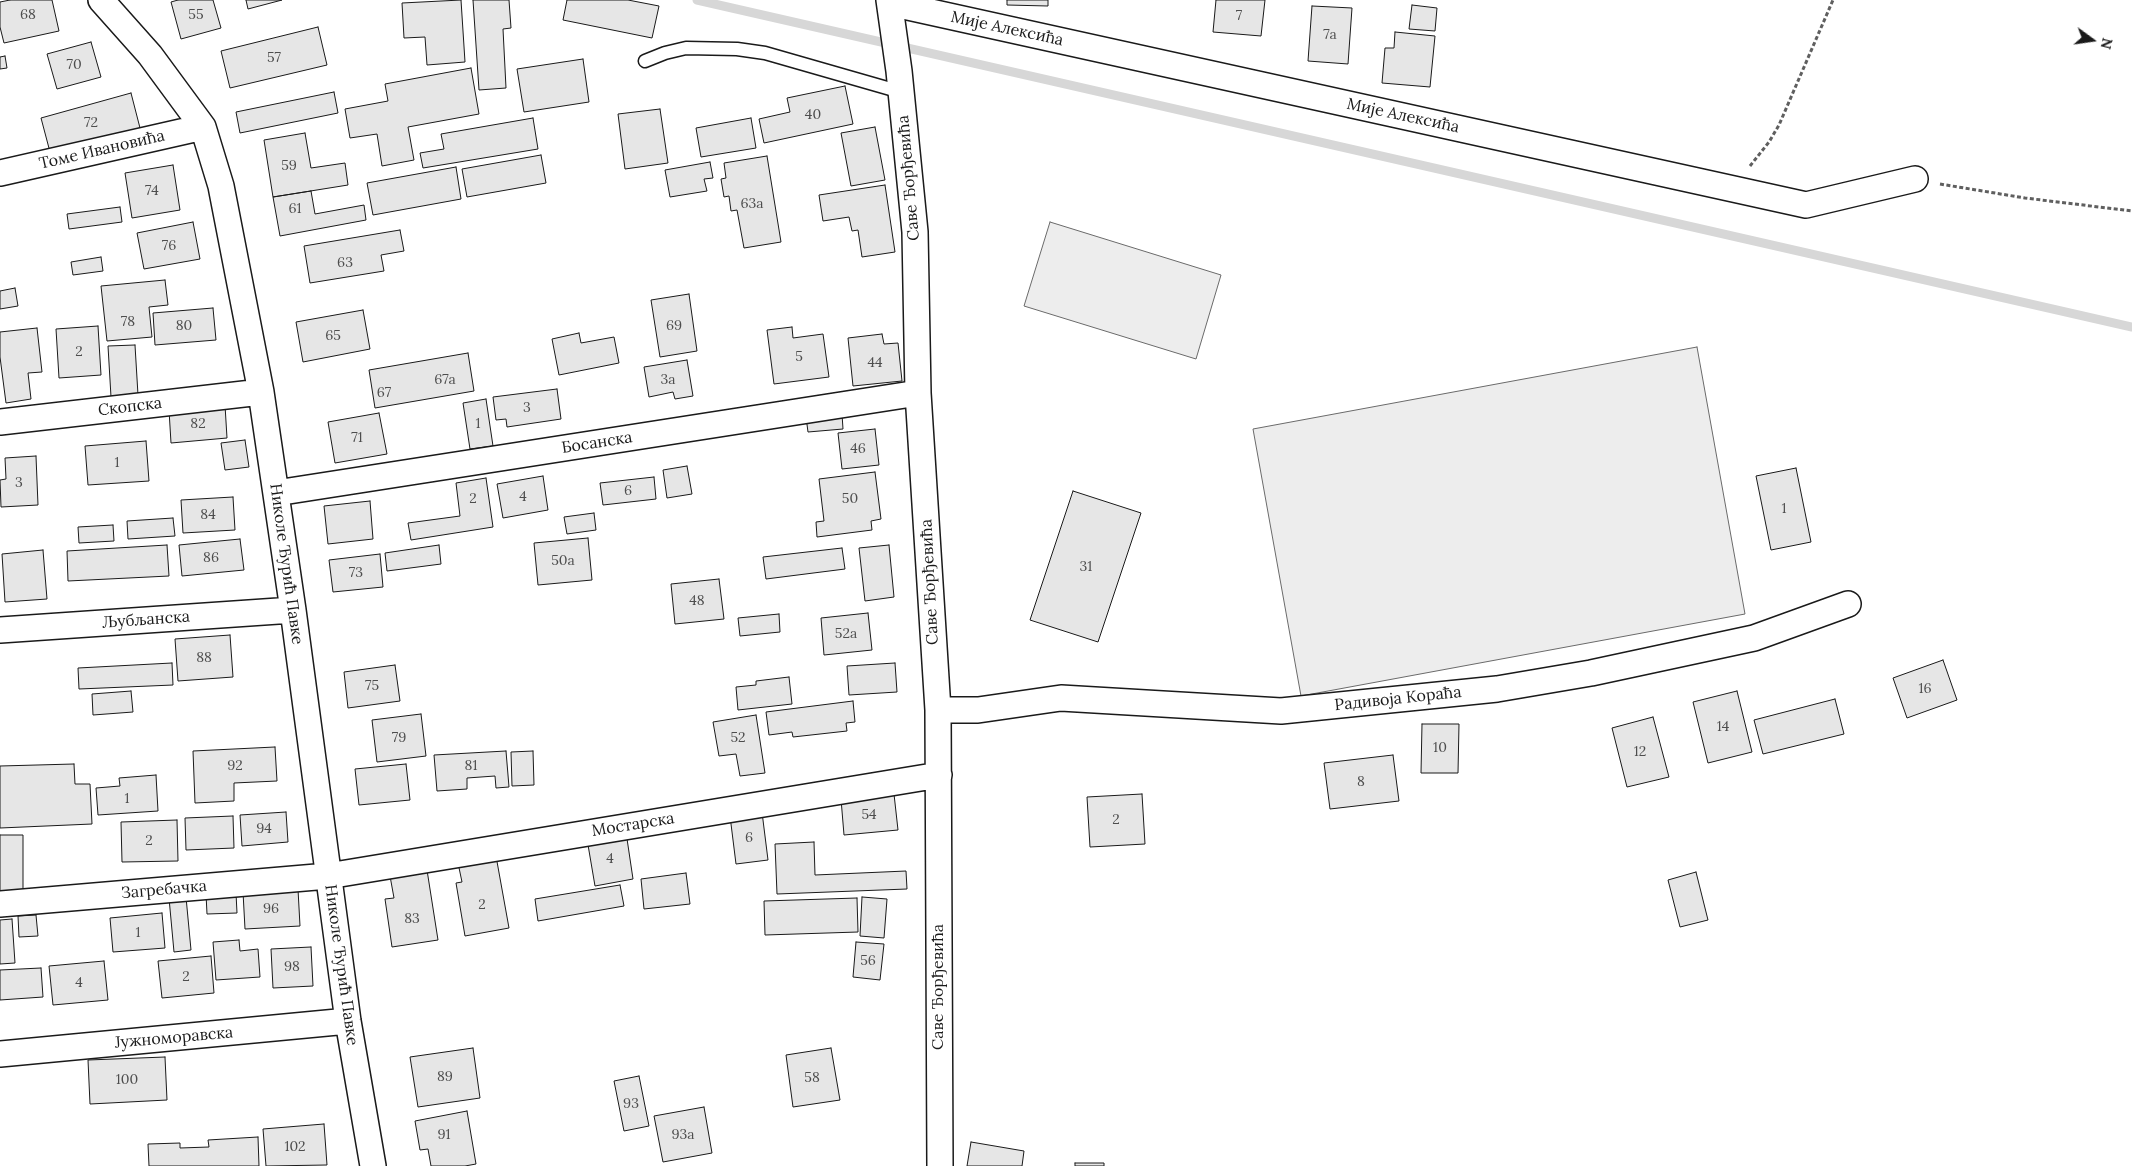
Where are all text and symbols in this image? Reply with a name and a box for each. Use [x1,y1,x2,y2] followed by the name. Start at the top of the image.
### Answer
[20,7,36,23] house number: 68
[188,7,204,23] house number: 55
[949,8,1065,50] street label: Мије Алексића
[1236,8,1242,24] house number: 7
[2067,15,2117,65] north arrow
[1323,27,1337,43] house number: 7a
[2097,36,2117,51] text: N
[267,50,281,66] house number: 57
[66,57,82,73] house number: 70
[1345,95,1461,137] street label: Мије Алексића
[805,107,821,123] house number: 40
[894,114,924,242] street label: Саве Ђорђевића
[84,115,98,131] house number: 72
[37,126,167,174] street label: Томе Ивановића
[281,158,297,174] house number: 59
[145,183,159,199] house number: 74
[740,196,764,212] house number: 63a
[288,201,302,217] house number: 61
[162,238,176,254] house number: 76
[337,255,353,271] house number: 63
[121,314,135,330] house number: 78
[176,318,192,334] house number: 80
[666,318,682,334] house number: 69
[325,328,341,344] house number: 65
[75,344,83,360] house number: 2
[795,349,803,365] house number: 5
[867,355,883,371] house number: 44
[434,372,456,388] house number: 67a
[660,372,676,388] house number: 3a
[377,385,391,401] house number: 67
[97,394,163,420] street label: Скопска
[523,400,531,416] house number: 3
[190,416,206,432] house number: 82
[475,416,481,432] house number: 1
[560,428,634,458] street label: Босанска
[351,430,363,446] house number: 71
[850,441,866,457] house number: 46
[114,455,120,471] house number: 1
[15,475,23,491] house number: 3
[265,482,307,646] street label: Николе Ђурић Павке
[624,483,632,499] house number: 6
[519,489,527,505] house number: 4
[469,491,477,507] house number: 2
[842,491,858,507] house number: 50
[1781,501,1787,517] house number: 1
[200,507,216,523] house number: 84
[917,519,943,645] street label: Саве Ђорђевића
[203,550,219,566] house number: 86
[551,553,575,569] house number: 50a
[1080,559,1092,575] house number: 31
[349,565,363,581] house number: 73
[689,593,705,609] house number: 48
[101,607,191,633] street label: Љубљанска
[835,626,857,642] house number: 52a
[196,650,212,666] house number: 88
[365,678,379,694] house number: 75
[1918,681,1932,697] house number: 16
[1334,683,1462,715] street label: Радивоја Кораћа
[1717,719,1729,735] house number: 14
[392,730,406,746] house number: 79
[730,730,746,746] house number: 52
[1433,740,1447,756] house number: 10
[1634,744,1646,760] house number: 12
[227,758,243,774] house number: 92
[465,758,477,774] house number: 81
[1357,774,1365,790] house number: 8
[124,791,130,807] house number: 1
[861,807,877,823] house number: 54
[590,809,676,841] street label: Мостарска
[1112,812,1120,828] house number: 2
[256,821,272,837] house number: 94
[745,830,753,846] house number: 6
[145,833,153,849] house number: 2
[606,851,614,867] house number: 4
[120,877,208,903] street label: Загребачка
[320,883,362,1047] street label: Николе Ђурић Павке
[478,897,486,913] house number: 2
[263,901,279,917] house number: 96
[404,911,420,927] house number: 83
[928,924,948,1050] street label: Саве Ђорђевића
[135,925,141,941] house number: 1
[860,953,876,969] house number: 56
[284,959,300,975] house number: 98
[182,969,190,985] house number: 2
[75,975,83,991] house number: 4
[114,1023,234,1053] street label: Јужноморавска
[437,1069,453,1085] house number: 89
[804,1070,820,1086] house number: 58
[116,1072,138,1088] house number: 100
[623,1096,639,1112] house number: 93
[437,1127,451,1143] house number: 91
[671,1127,695,1143] house number: 93a
[284,1139,306,1155] house number: 102

